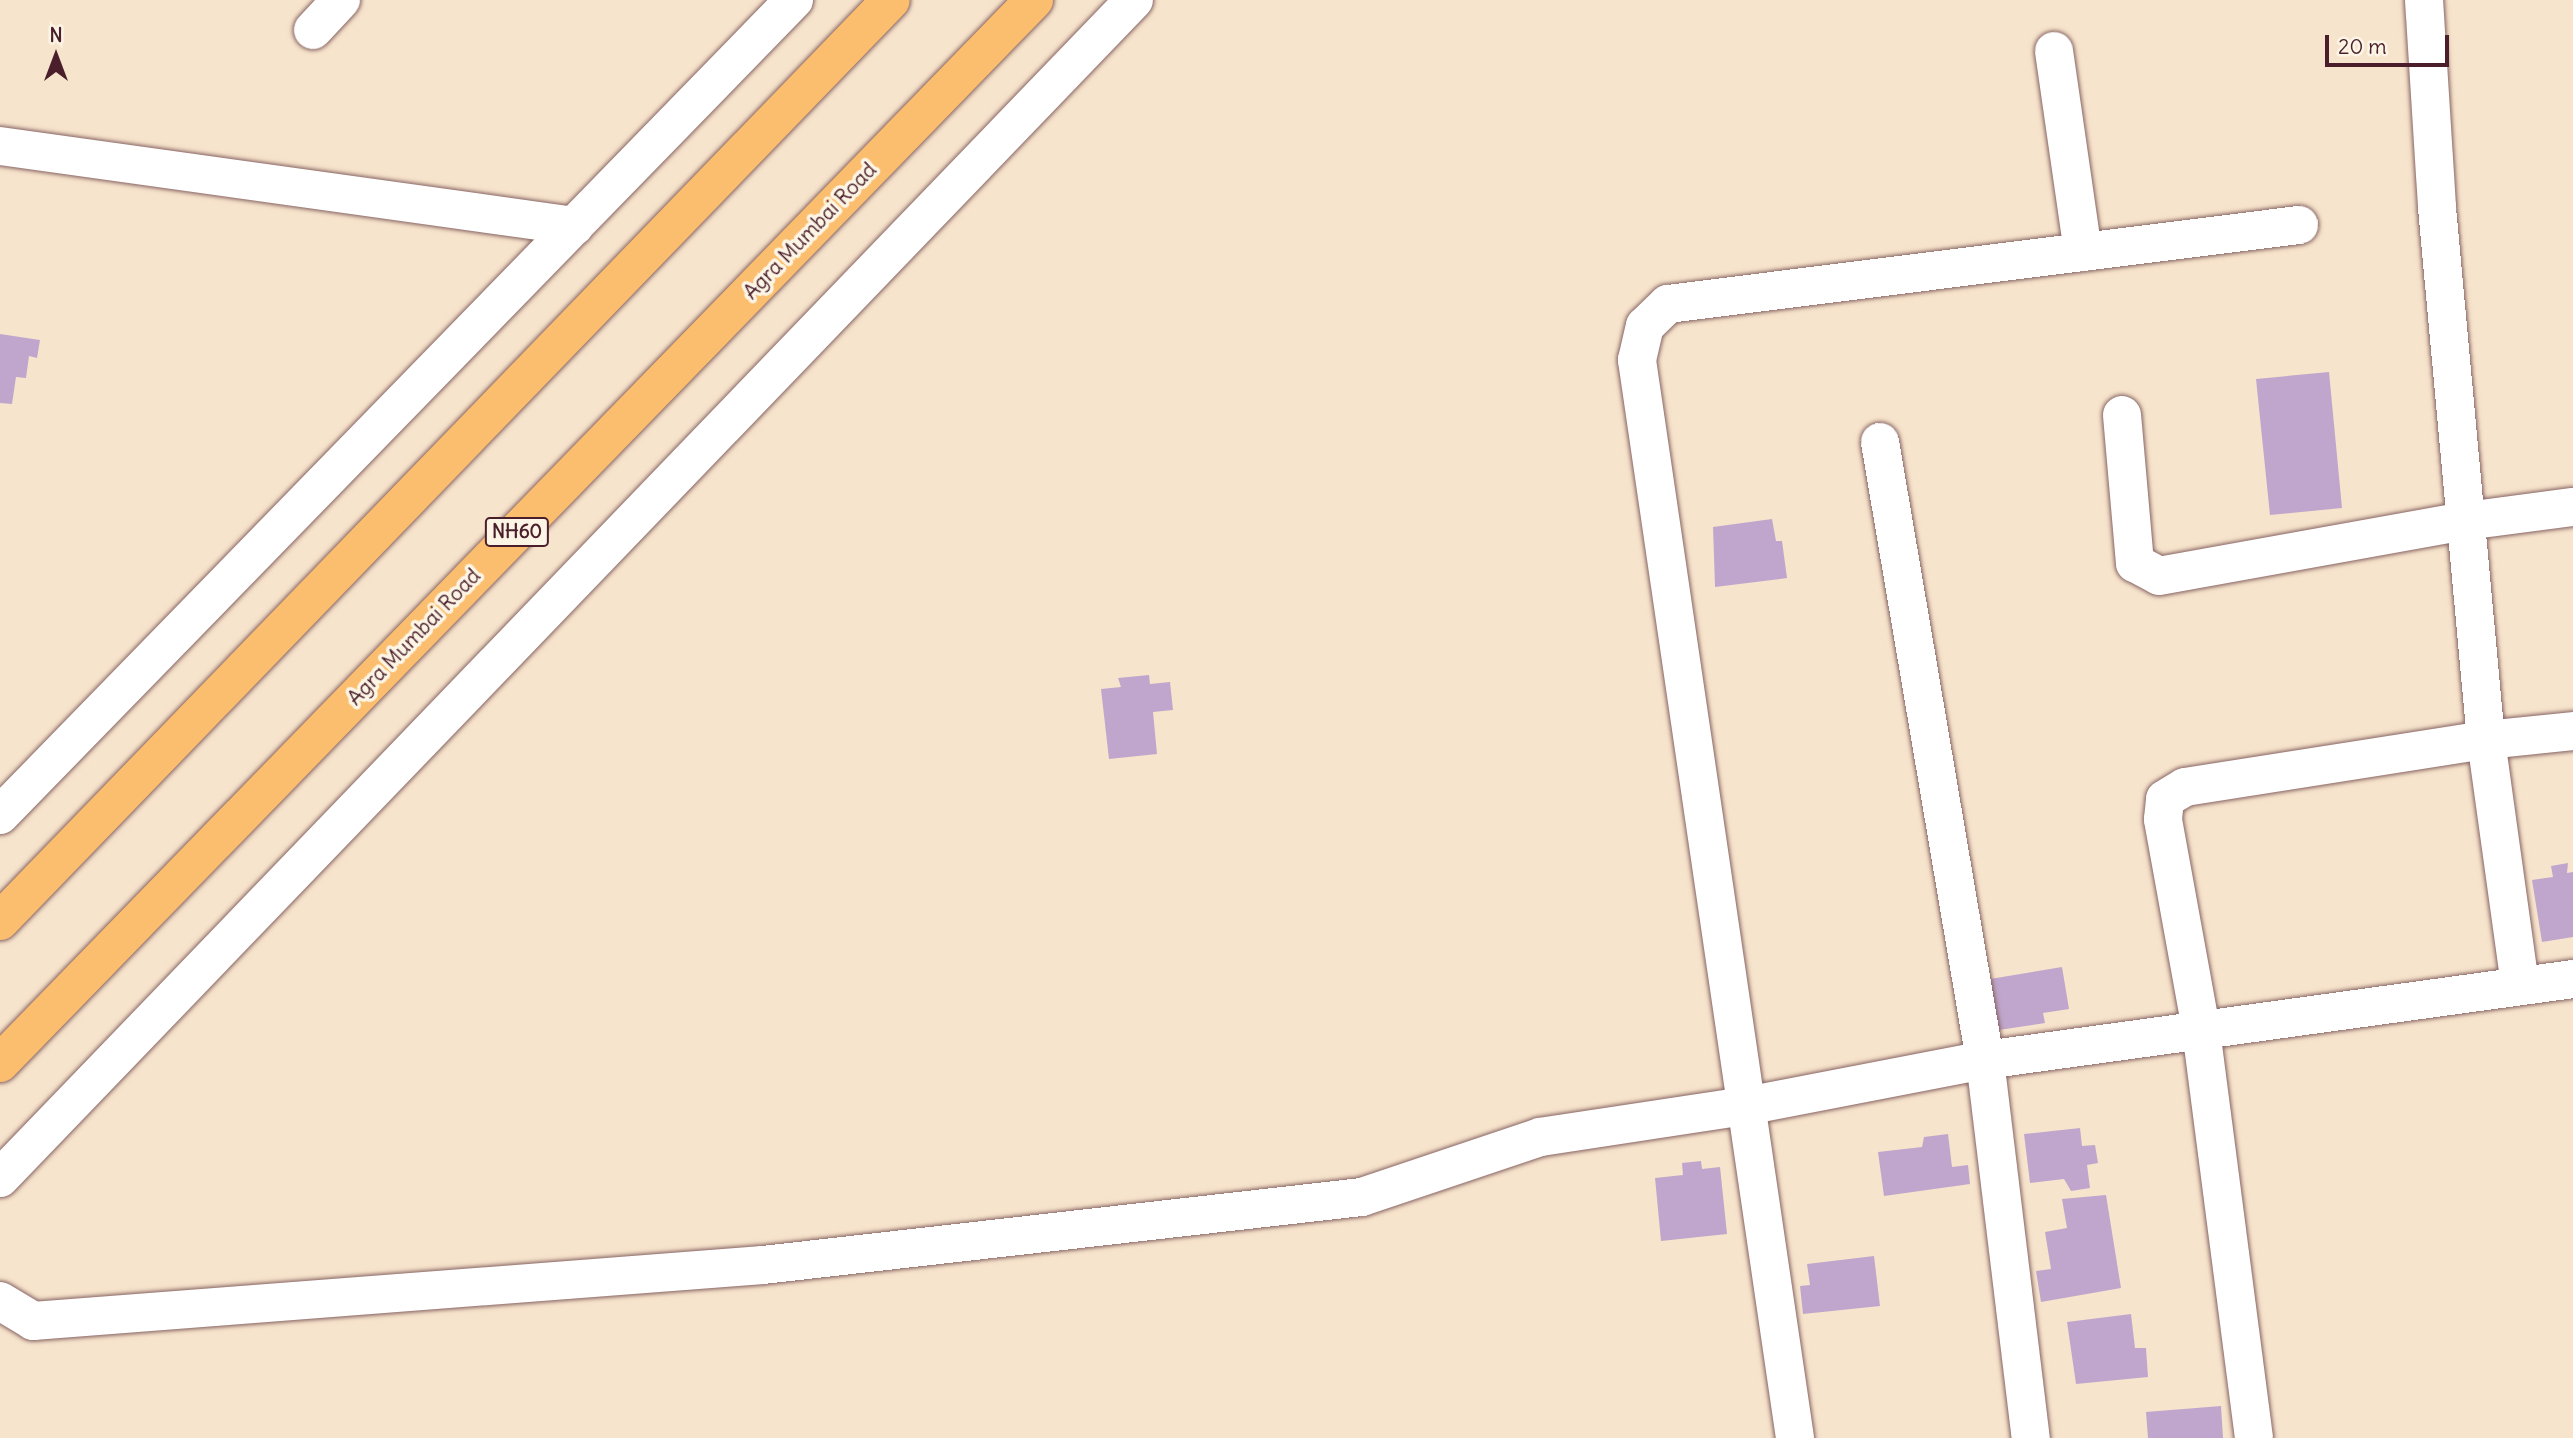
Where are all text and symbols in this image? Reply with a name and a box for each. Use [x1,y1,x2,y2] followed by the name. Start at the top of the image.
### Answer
[21,21,91,91] north arrow
[2328,21,2452,65] scale bar
[49,23,63,47] text: N
[2338,33,2387,60] text: 20 m
[738,157,882,305] street label: Agra Mumbai Road
[484,516,550,548] road number: NH60
[342,563,486,711] street label: Agra Mumbai Road

